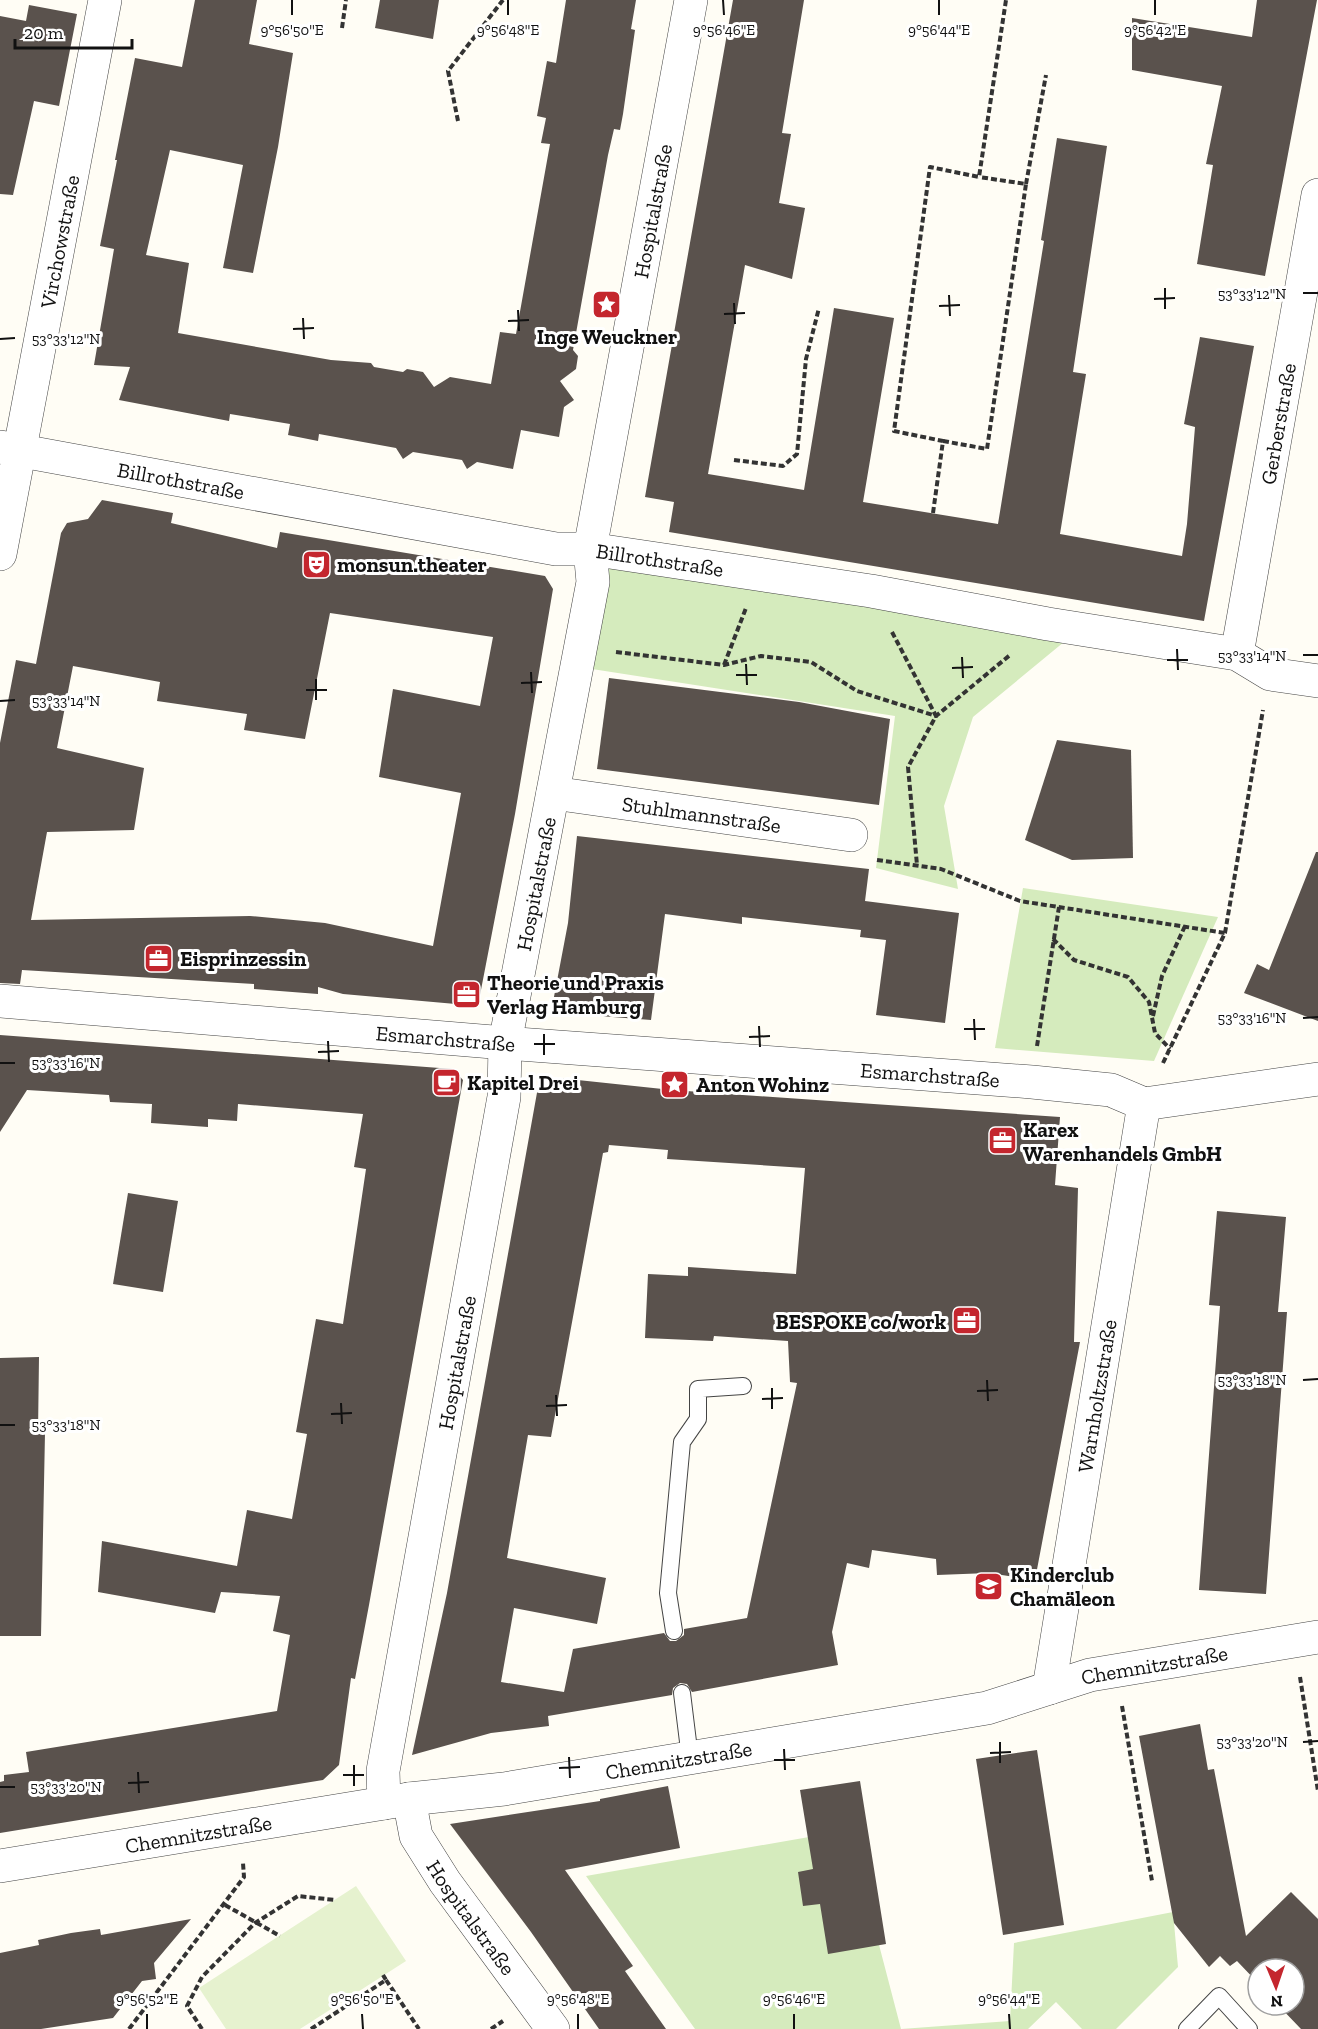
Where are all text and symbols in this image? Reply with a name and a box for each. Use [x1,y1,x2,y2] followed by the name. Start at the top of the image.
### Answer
[15,12,132,50] scale bar
[260,21,324,39] text: 9°56'50"E
[477,21,539,39] text: 9°56'48"E
[693,21,755,39] text: 9°56'46"E
[908,21,970,39] text: 9°56'44"E
[1124,21,1186,39] text: 9°56'42"E
[24,22,64,44] text: 20 m
[628,142,677,280] street label: Hospitalstraße
[34,173,84,311] street label: Virchowstraße
[1218,285,1286,303] text: 53°33'12"N
[591,289,623,321] place icon: Inge Weuckner
[537,324,677,349] place label: Inge Weuckner
[32,330,100,348] text: 53°33'12"N
[1255,361,1301,486] street label: Gerberstraße
[116,456,247,504] street label: Billrothstraße
[595,538,725,581] street label: Billrothstraße
[300,548,332,580] theatre icon: monsun.theater
[337,552,487,577] place label: monsun.theater
[1218,647,1286,665] text: 53°33'14"N
[32,692,100,710] text: 53°33'14"N
[621,790,783,837] street label: Stuhlmannstraße
[510,814,560,953] street label: Hospitalstraße
[143,942,175,974] office icon: Eisprinzessin
[180,946,307,971] place label: Eisprinzessin
[487,970,664,1019] place label: Theorie und Praxis Verlag Hamburg
[450,978,482,1010] office icon: Theorie und Praxis Verlag Hamburg
[1218,1009,1286,1027] text: 53°33'16"N
[375,1020,516,1056] street label: Esmarchstraße
[32,1054,100,1072] text: 53°33'16"N
[860,1057,1001,1092] street label: Esmarchstraße
[430,1066,462,1098] cafe icon: Kapitel Drei
[659,1068,691,1100] place icon: Anton Wohinz
[467,1070,579,1095] place label: Kapitel Drei
[696,1072,829,1097] place label: Anton Wohinz
[1023,1117,1222,1166] place label: Karex Warenhandels GmbH
[986,1125,1018,1157] office icon: Karex Warenhandels GmbH
[432,1293,481,1432] street label: Hospitalstraße
[951,1305,983,1337] office icon: BESPOKE co/work
[776,1309,946,1334] place label: BESPOKE co/work
[1072,1317,1121,1474] street label: Warnholtzstraße
[1218,1371,1286,1389] text: 53°33'18"N
[32,1416,100,1434] text: 53°33'18"N
[1010,1562,1115,1611] place label: Kinderclub Chamäleon
[973,1570,1005,1602] school or university icon: Kinderclub Chamäleon
[1078,1640,1230,1690] street label: Chemnitzstraße
[1216,1733,1288,1751] text: 53°33'20"N
[603,1735,754,1784] street label: Chemnitzstraße
[30,1778,102,1796] text: 53°33'20"N
[123,1809,274,1858] street label: Chemnitzstraße
[422,1855,521,1980] street label: Hospitalstraße
[1246,1957,1306,2017] north arrow
[116,1990,178,2008] text: 9°56'52"E
[330,1990,394,2008] text: 9°56'50"E
[547,1990,609,2008] text: 9°56'48"E
[763,1990,825,2008] text: 9°56'46"E
[978,1990,1040,2008] text: 9°56'44"E
[1270,1992,1283,2011] text: N

